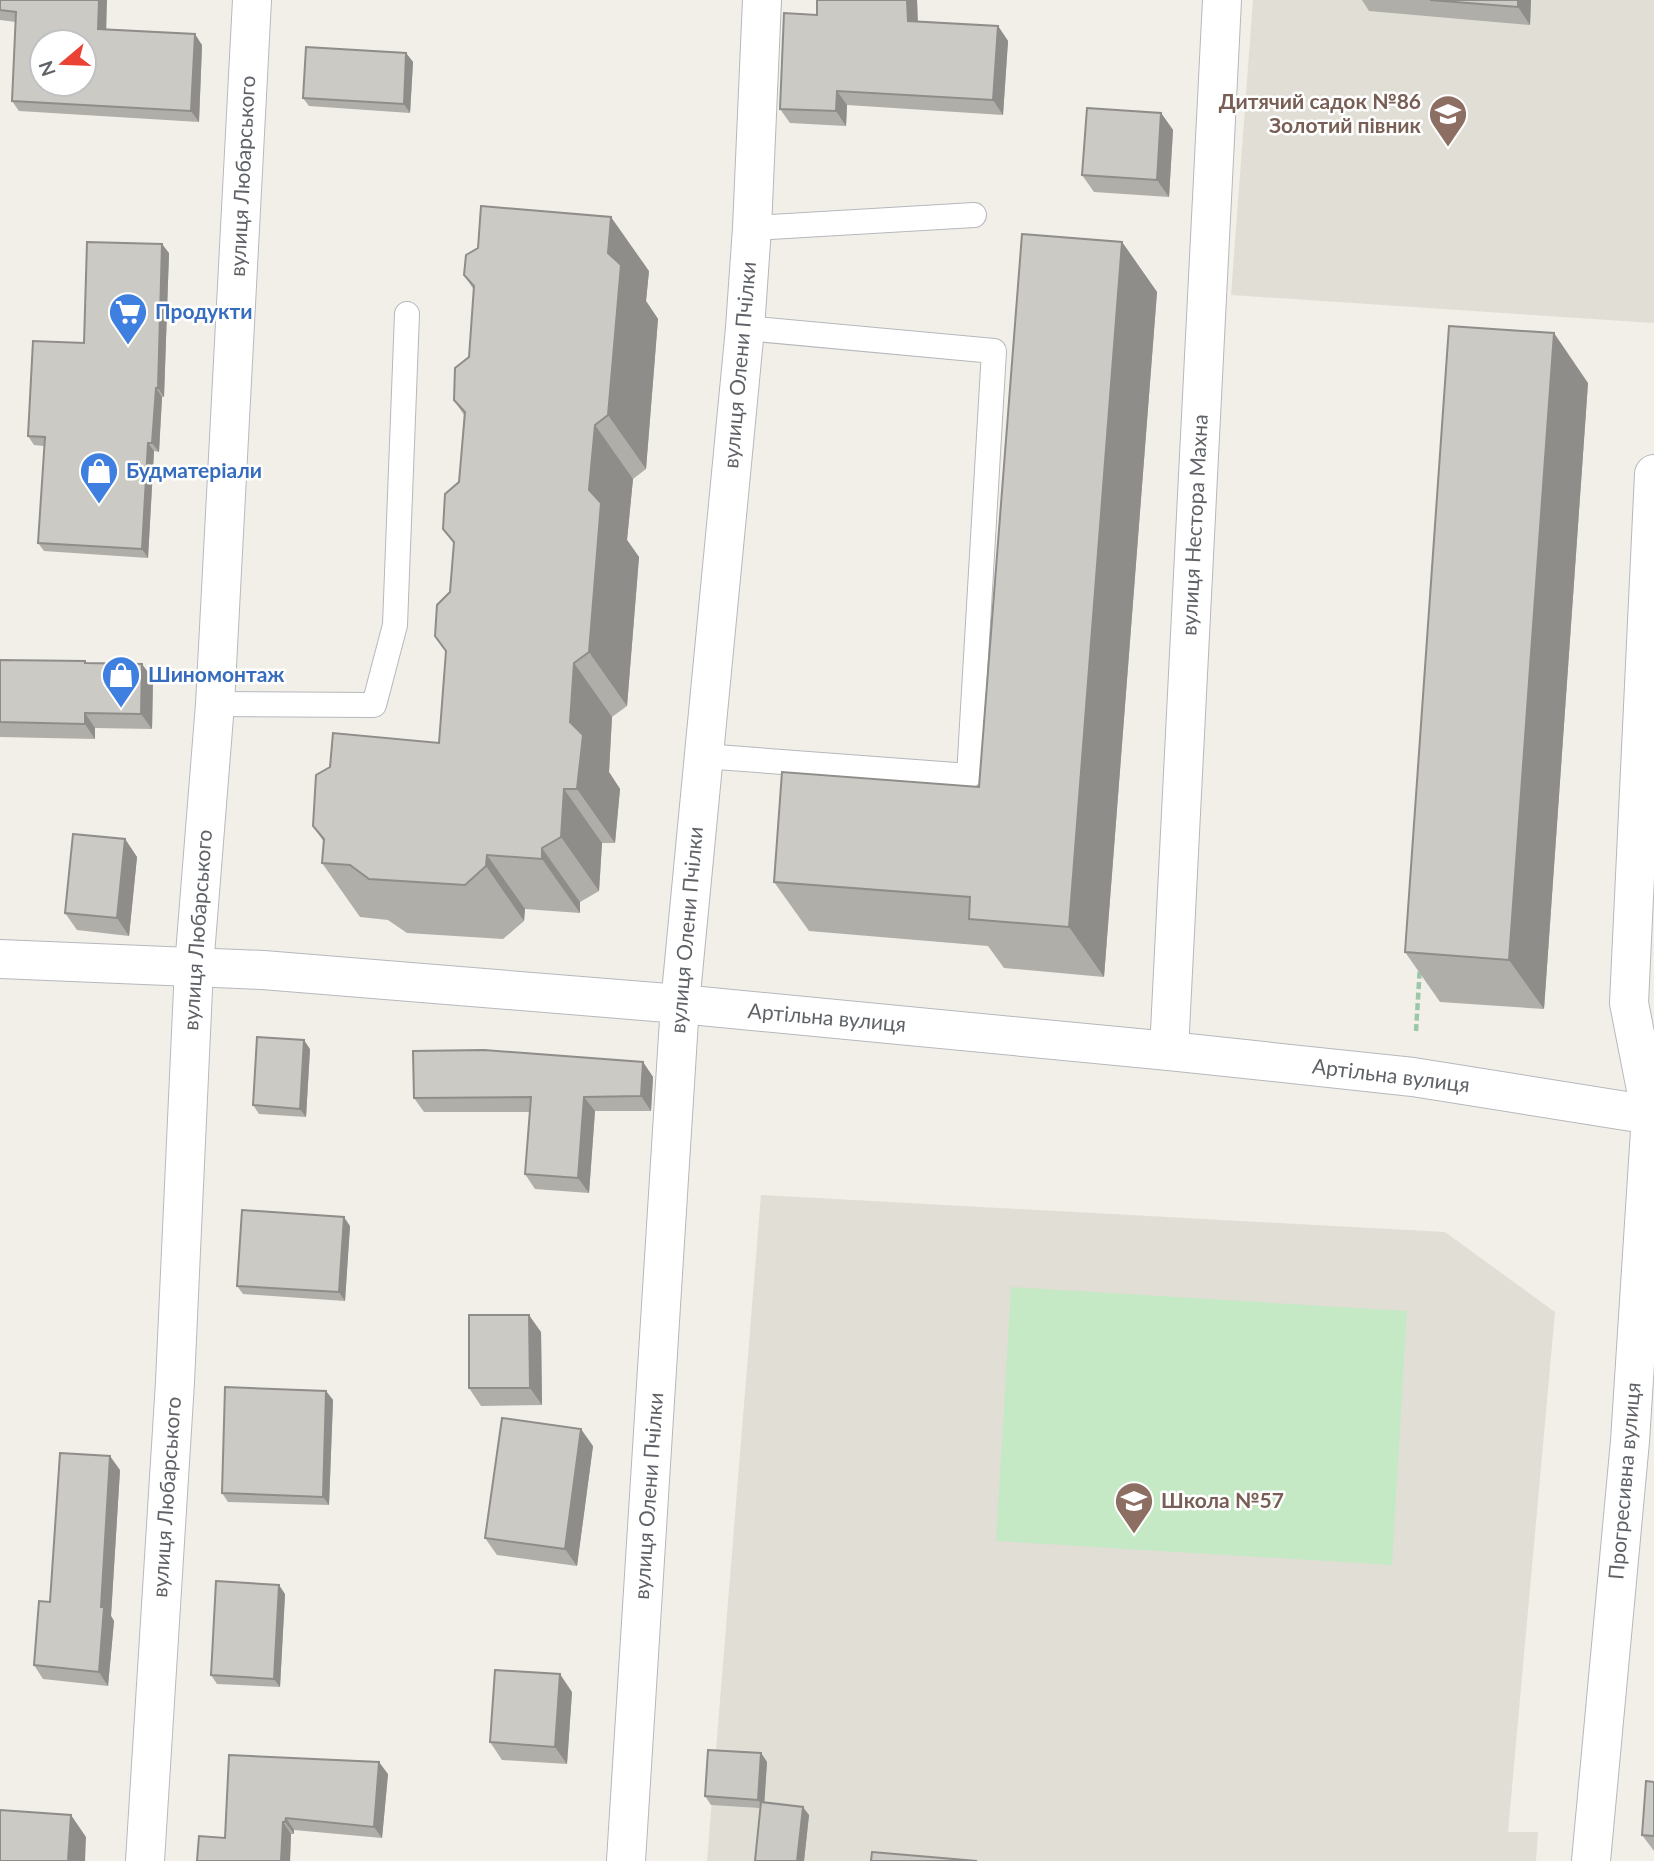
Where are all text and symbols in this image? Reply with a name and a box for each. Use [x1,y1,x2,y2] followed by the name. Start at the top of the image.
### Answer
[28,28,98,98] north arrow
[33,58,60,79] text: N
[224,75,259,277] street label: вулиця Любарського
[1219,88,1422,137] place label: Дитячий садок №86 Золотий півник
[1427,93,1469,148] school or university icon: Дитячий садок №86 Золотий півник
[717,260,760,469] street label: вулиця Олени Пчілки
[107,291,149,346] supermarket icon: Продукти
[155,298,252,323] place label: Продукти
[1175,414,1212,636] street label: вулиця Нестора Махна
[78,450,120,505] shop icon: Будматеріали
[126,457,262,482] place label: Будматеріали
[100,654,142,709] shop icon: Шиномонтаж
[148,661,285,686] place label: Шиномонтаж
[664,825,707,1034] street label: вулиця Олени Пчілки
[177,829,216,1031] street label: вулиця Любарського
[747,997,907,1036] street label: Артільна вулиця
[1311,1052,1471,1097] street label: Артільна вулиця
[1602,1381,1645,1581] street label: Прогресивна вулиця
[628,1391,667,1600] street label: вулиця Олени Пчілки
[146,1396,185,1598] street label: вулиця Любарського
[1113,1480,1155,1535] school or university icon: Школа №57
[1161,1487,1284,1512] place label: Школа №57

